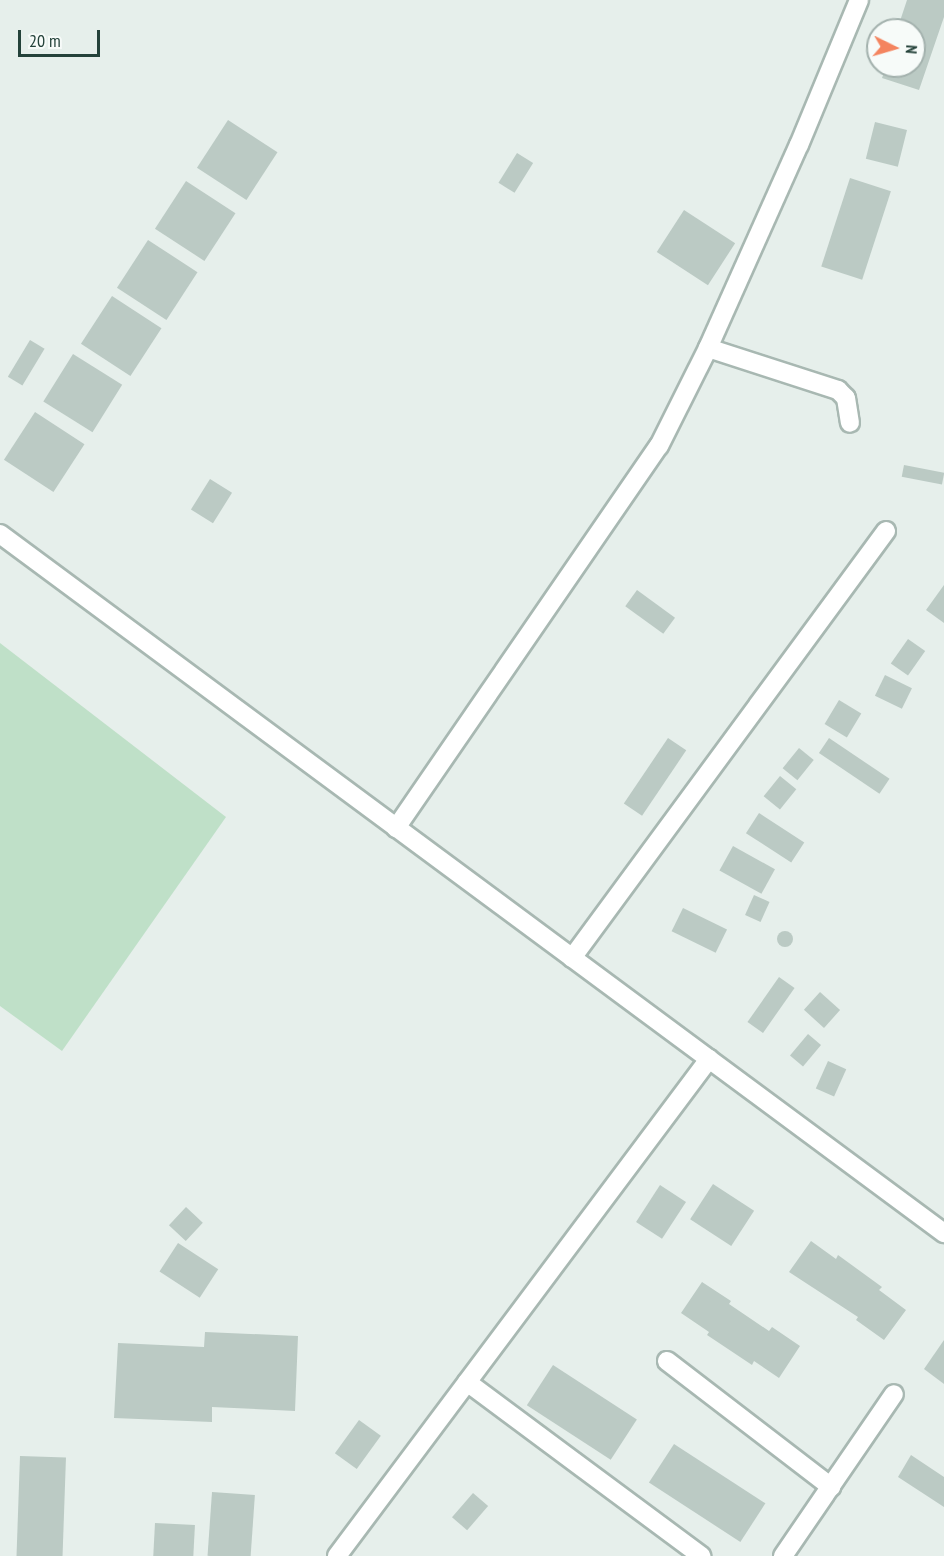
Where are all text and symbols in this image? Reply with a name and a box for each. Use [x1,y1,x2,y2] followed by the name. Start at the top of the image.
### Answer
[21,18,104,56] scale bar
[866,18,926,78] north arrow
[29,29,61,52] text: 20 m
[902,44,922,55] text: N

